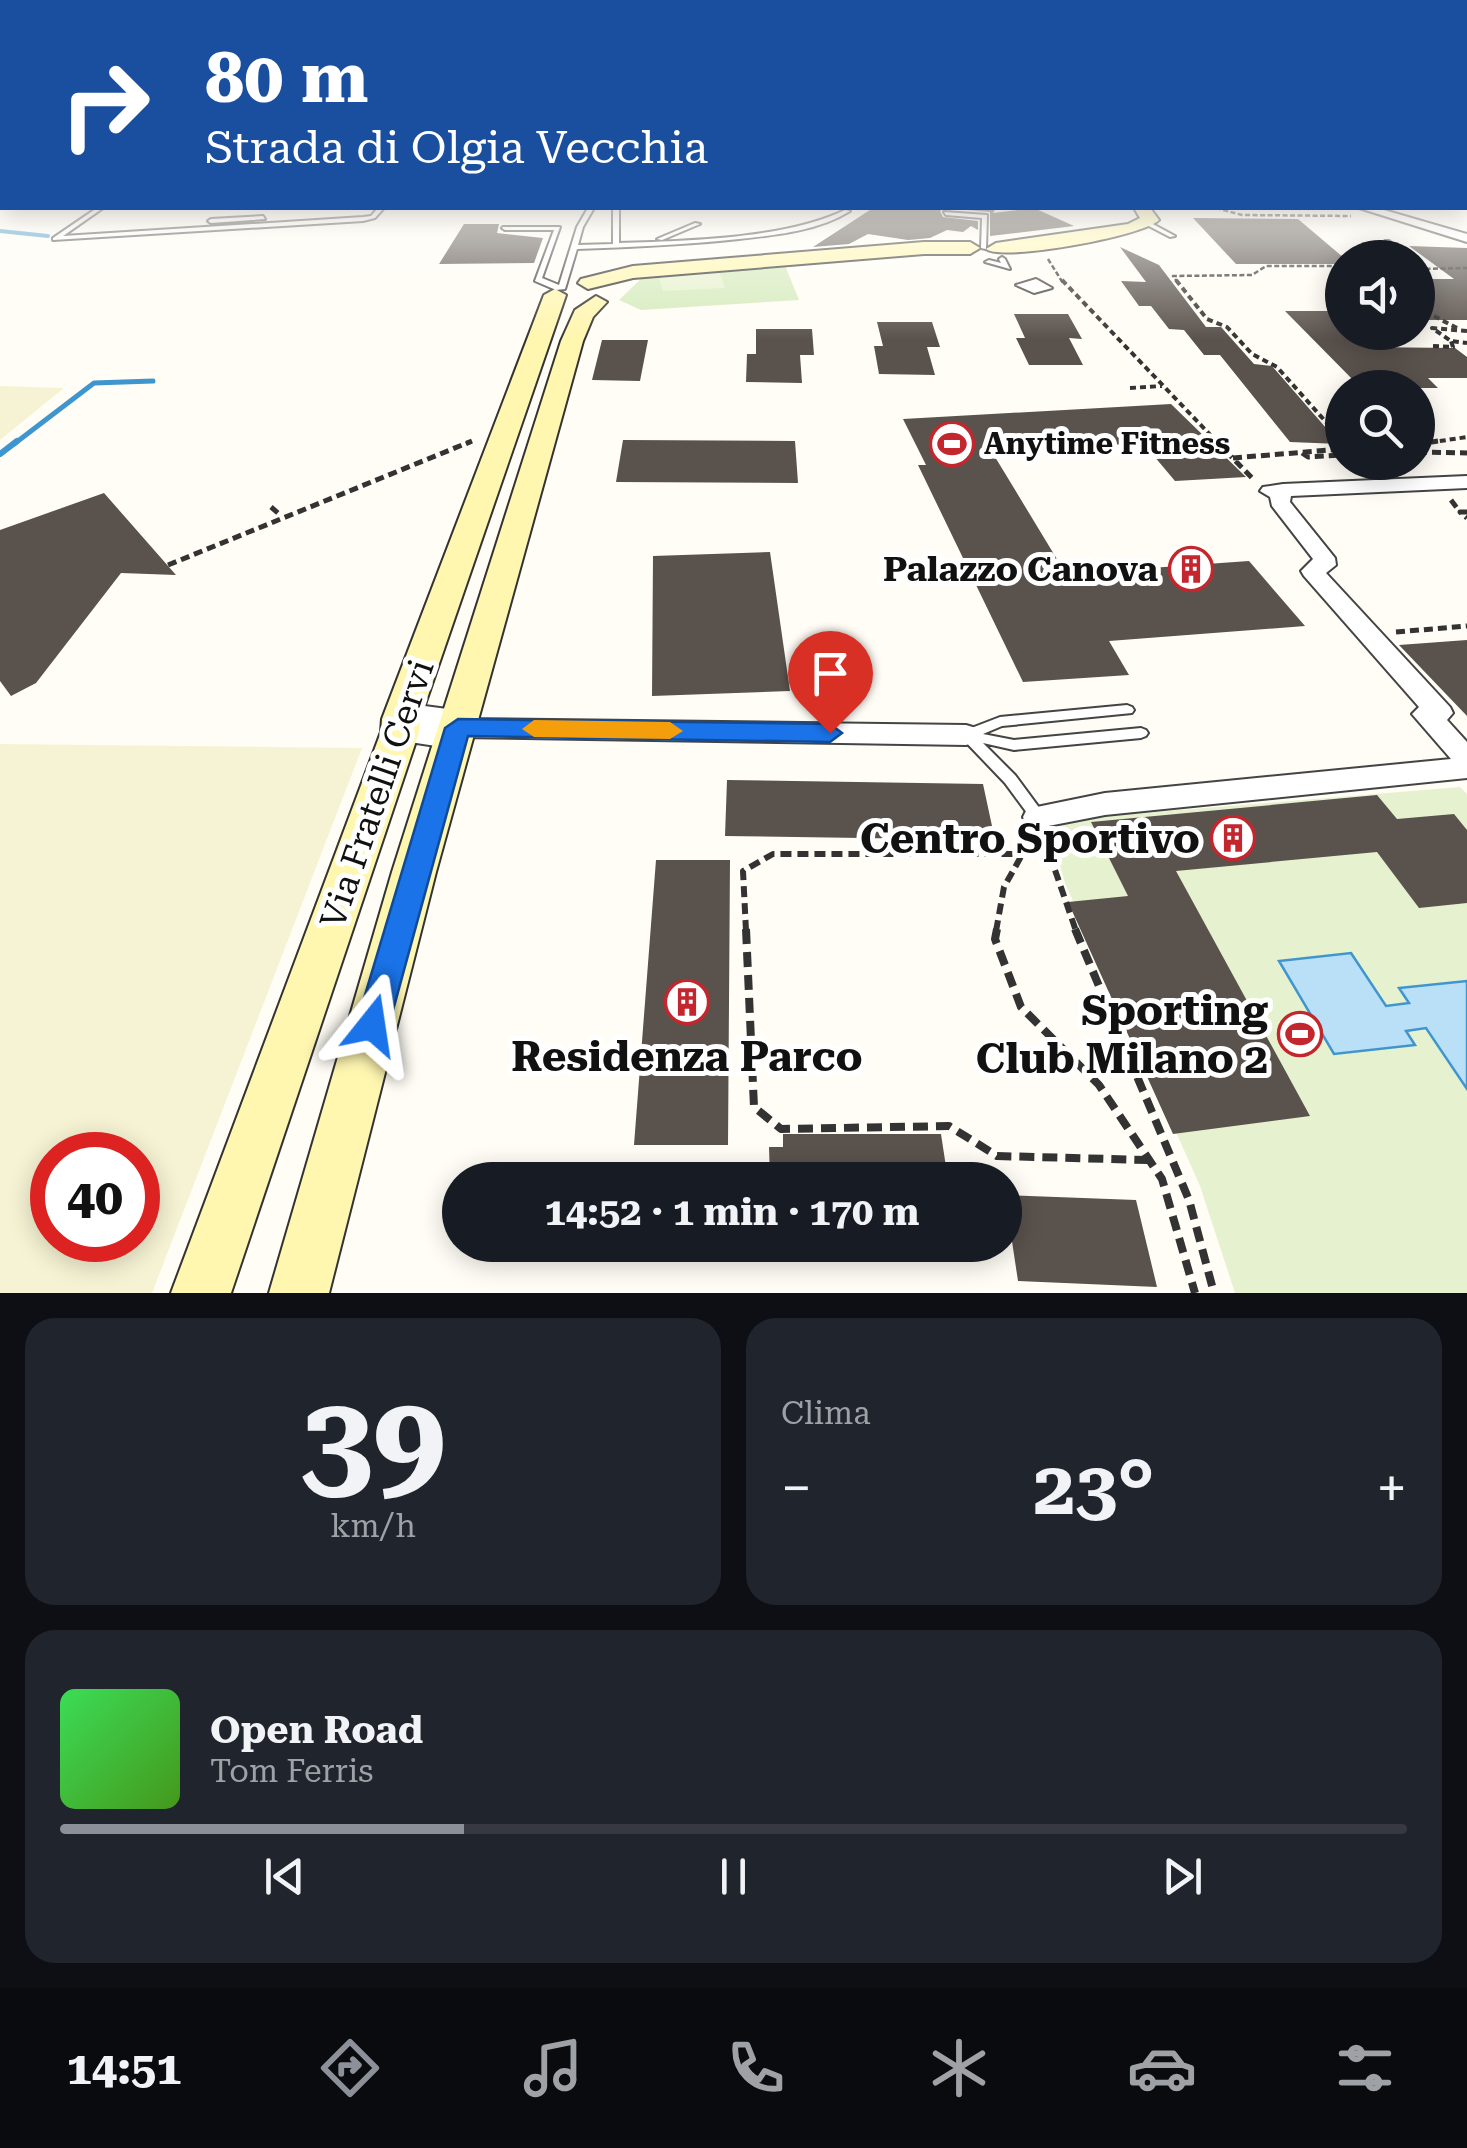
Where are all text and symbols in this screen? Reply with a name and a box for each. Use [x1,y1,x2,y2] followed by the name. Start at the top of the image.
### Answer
[205,37,369,119] text: 80 m
[40,40,170,170] icon: right
[205,121,708,174] text: Strada di Olgia Vecchia
[1325,240,1435,480] map controls
[1325,240,1435,350] button: sound
[1325,370,1435,480] button: search
[929,421,975,467] sports icon: Anytime Fitness
[984,426,1230,461] place label: Anytime Fitness
[1168,546,1214,592] building icon: Palazzo Canova
[883,549,1158,590] place label: Palazzo Canova
[788,631,873,734] pin
[803,646,858,701] icon: arrive
[312,655,443,934] street label: Via Fratelli Cervi
[860,814,1200,863] place label: Centro Sportivo
[1210,815,1256,861] building icon: Centro Sportivo
[320,973,424,1077] position arrow
[664,979,710,1025] building icon: Residenza Parco
[976,986,1268,1083] place label: Sporting Club Milano 2
[1277,1011,1323,1057] sports icon: Sporting Club Milano 2
[511,1032,863,1081] place label: Residenza Parco
[30,1132,160,1262] speed limit sign: 40
[545,1190,919,1234] text: 14:52 · 1 min · 170 m
[300,1365,446,1518] text: 39
[781,1394,871,1432] text: Clima
[1033,1444,1155,1532] text: 23°
[781,1456,812,1520] text: −
[1376,1456,1407,1520] text: +
[330,1507,416,1545] text: km/h
[210,1708,423,1752] text: Open Road
[210,1752,373,1790] text: Tom Ferris
[257,1849,312,1904] icon: previous
[706,1849,761,1904] icon: pause
[1155,1849,1210,1904] icon: next
[315,2033,385,2103] icon: directions
[518,2033,588,2103] icon: music
[721,2033,791,2103] icon: phone
[924,2033,994,2103] icon: climate
[1127,2033,1197,2103] icon: car
[1330,2033,1400,2103] icon: filters
[67,2042,181,2095] text: 14:51

